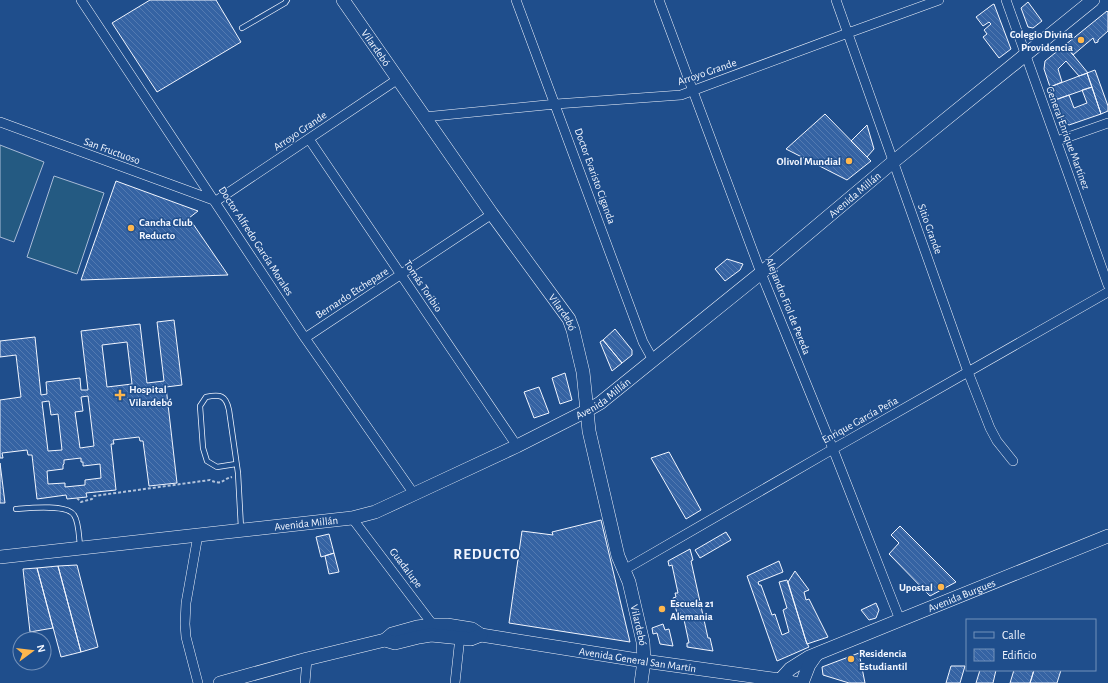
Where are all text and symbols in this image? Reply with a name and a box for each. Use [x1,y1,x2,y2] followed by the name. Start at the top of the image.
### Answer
[360,27,393,68] street label: Vilardebó
[1010,29,1074,53] place label: Colegio Divina Providencia
[1076,35,1086,45] marker: Colegio Divina Providencia
[676,57,738,87] street label: Arroyo Grande
[1044,85,1092,191] street label: General Enrique Martínez
[271,109,329,153] street label: Arroyo Grande
[573,127,617,225] street label: Doctor Evaristo Ciganda
[82,136,142,166] street label: San Fructuoso
[776,156,841,167] place label: Olivol Mundial
[844,156,854,166] marker: Olivol Mundial
[826,170,883,219] street label: Avenida Millán
[217,184,295,298] street label: Doctor Alfredo García Morales
[916,202,944,256] street label: Sitio Grande
[139,217,193,241] place label: Cancha Club Reducto
[126,223,136,233] marker: Cancha Club Reducto
[763,256,813,356] street label: Alejandro Fiol de Pereda
[402,258,444,314] street label: Tomás Toribio
[314,265,390,321] street label: Bernardo Etchepare
[547,292,578,332] street label: Vilardebó
[574,375,632,421] street label: Avenida Millán
[129,384,173,408] place label: Hospital Vilardebó
[114,389,126,401] marker: Hospital Vilardebó
[820,395,900,445] street label: Enrique García Peña
[274,514,339,532] street label: Avenida Millán
[388,546,424,590] street label: Guadalupe
[453,547,521,562] district label: REDUCTO
[926,577,997,614] street label: Avenida Burgues
[899,582,933,593] place label: Upostal
[936,582,946,592] marker: Upostal
[670,598,714,622] place label: Escuela 21 Alemania
[629,603,649,646] street label: Vilardebó
[657,604,667,614] marker: Escuela 21 Alemania
[966,619,1096,671] legend
[1002,629,1025,641] text: Calle
[12,631,52,671] north arrow
[35,643,47,654] text: N
[578,645,697,674] street label: Avenida General San Martín
[859,648,908,672] place label: Residencia Estudiantil
[1002,649,1037,661] text: Edificio
[846,654,856,664] marker: Residencia Estudiantil

